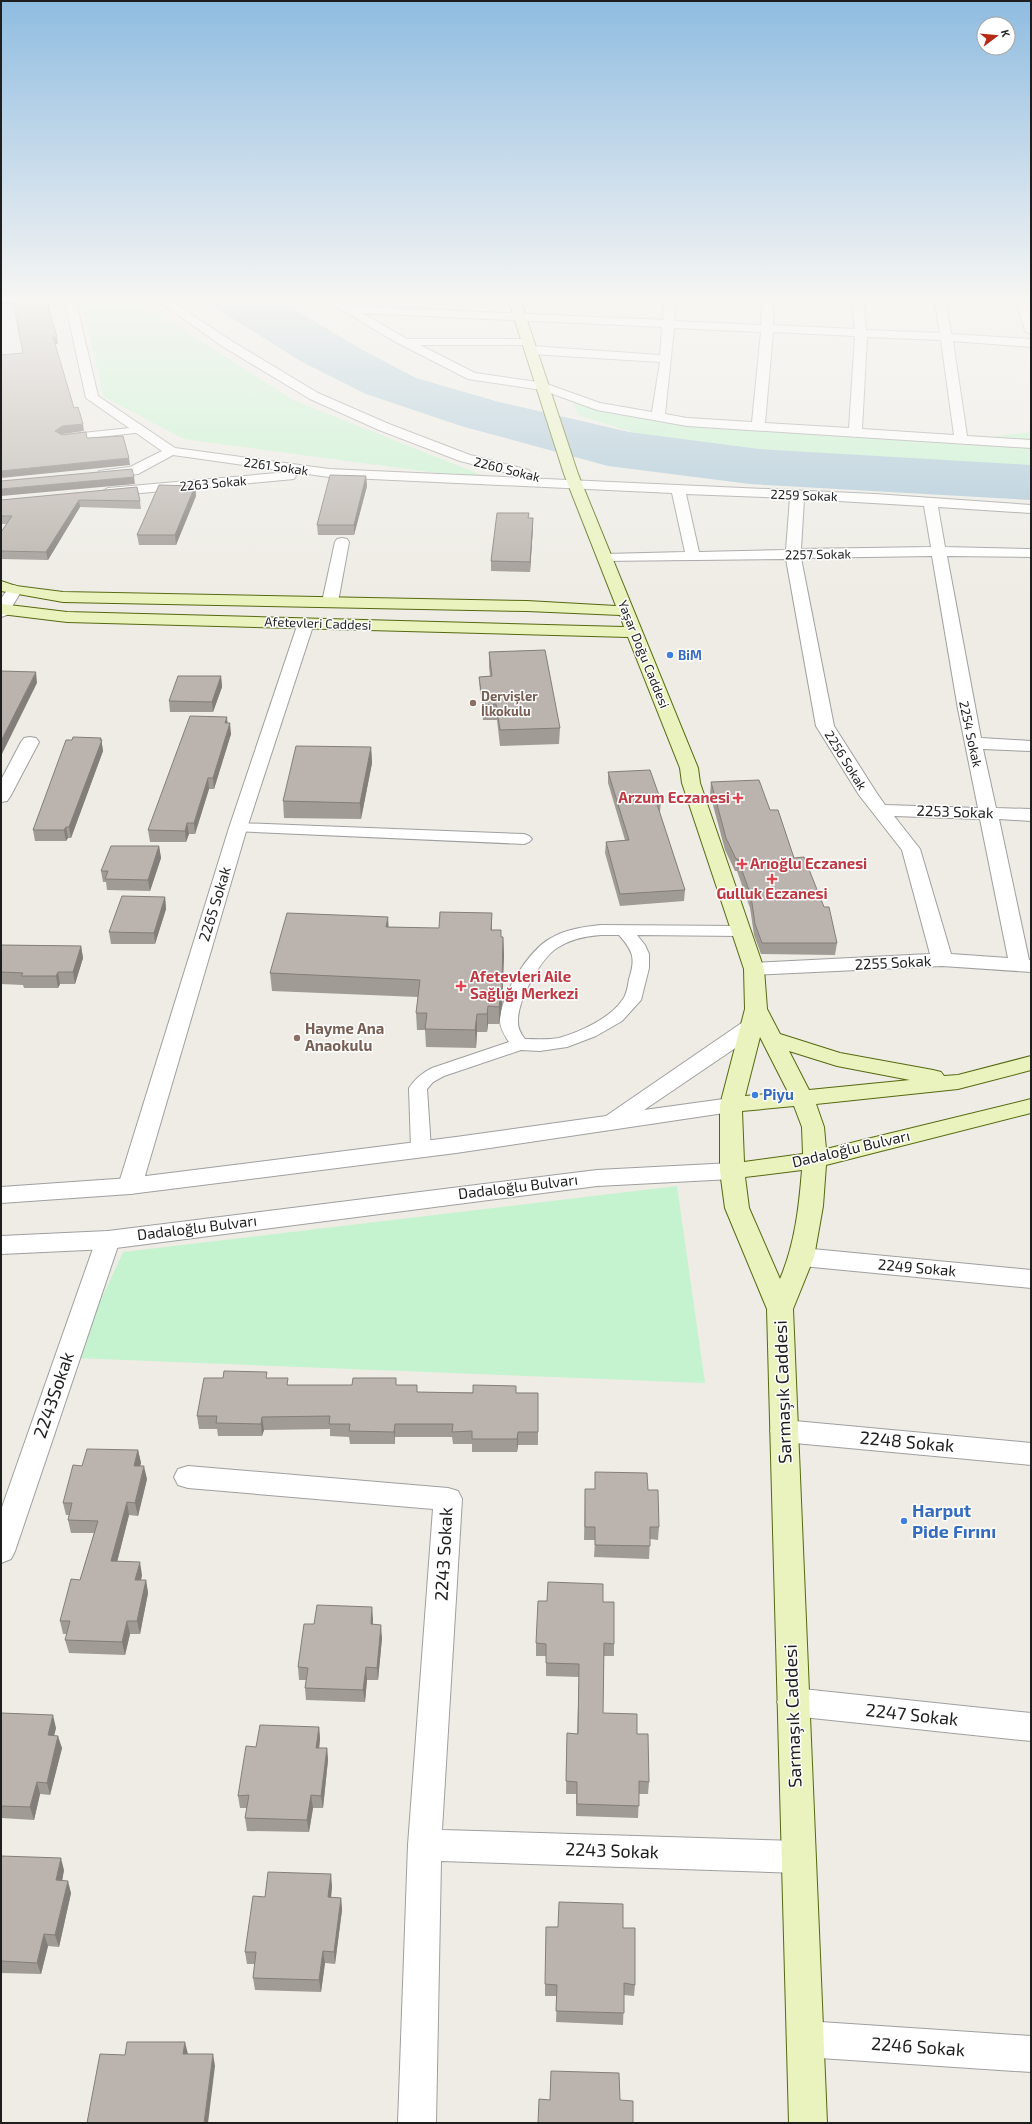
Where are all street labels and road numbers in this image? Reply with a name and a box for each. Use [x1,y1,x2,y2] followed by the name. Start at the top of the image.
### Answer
[472,453,542,485] street label: 2260 Sokak
[243,454,310,479] street label: 2261 Sokak
[179,472,248,494] street label: 2263 Sokak
[770,486,838,504] street label: 2259 Sokak
[785,545,852,563] street label: 2257 Sokak
[614,598,673,711] street label: Yaşar Doğu Caddesi
[264,613,372,633] street label: Afetevleri Caddesi
[956,699,986,769] street label: 2254 Sokak
[821,727,871,793] street label: 2256 Sokak
[916,801,994,821] street label: 2253 Sokak
[194,864,234,943] street label: 2265 Sokak
[854,951,932,973] street label: 2255 Sokak
[790,1126,912,1170] street label: Dadaloğlu Bulvarı
[457,1170,579,1202] street label: Dadaloğlu Bulvarı
[136,1211,258,1243] street label: Dadaloğlu Bulvarı
[877,1255,957,1279] street label: 2249 Sokak
[769,1320,796,1464] street label: Sarmaşık Caddesi
[28,1349,78,1441] street label: 2243Sokak
[859,1426,955,1456] street label: 2248 Sokak
[430,1507,456,1601] street label: 2243 Sokak
[779,1644,806,1788] street label: Sarmaşık Caddesi
[865,1698,960,1730] street label: 2247 Sokak
[565,1837,659,1863] street label: 2243 Sokak
[870,2032,966,2060] street label: 2246 Sokak

